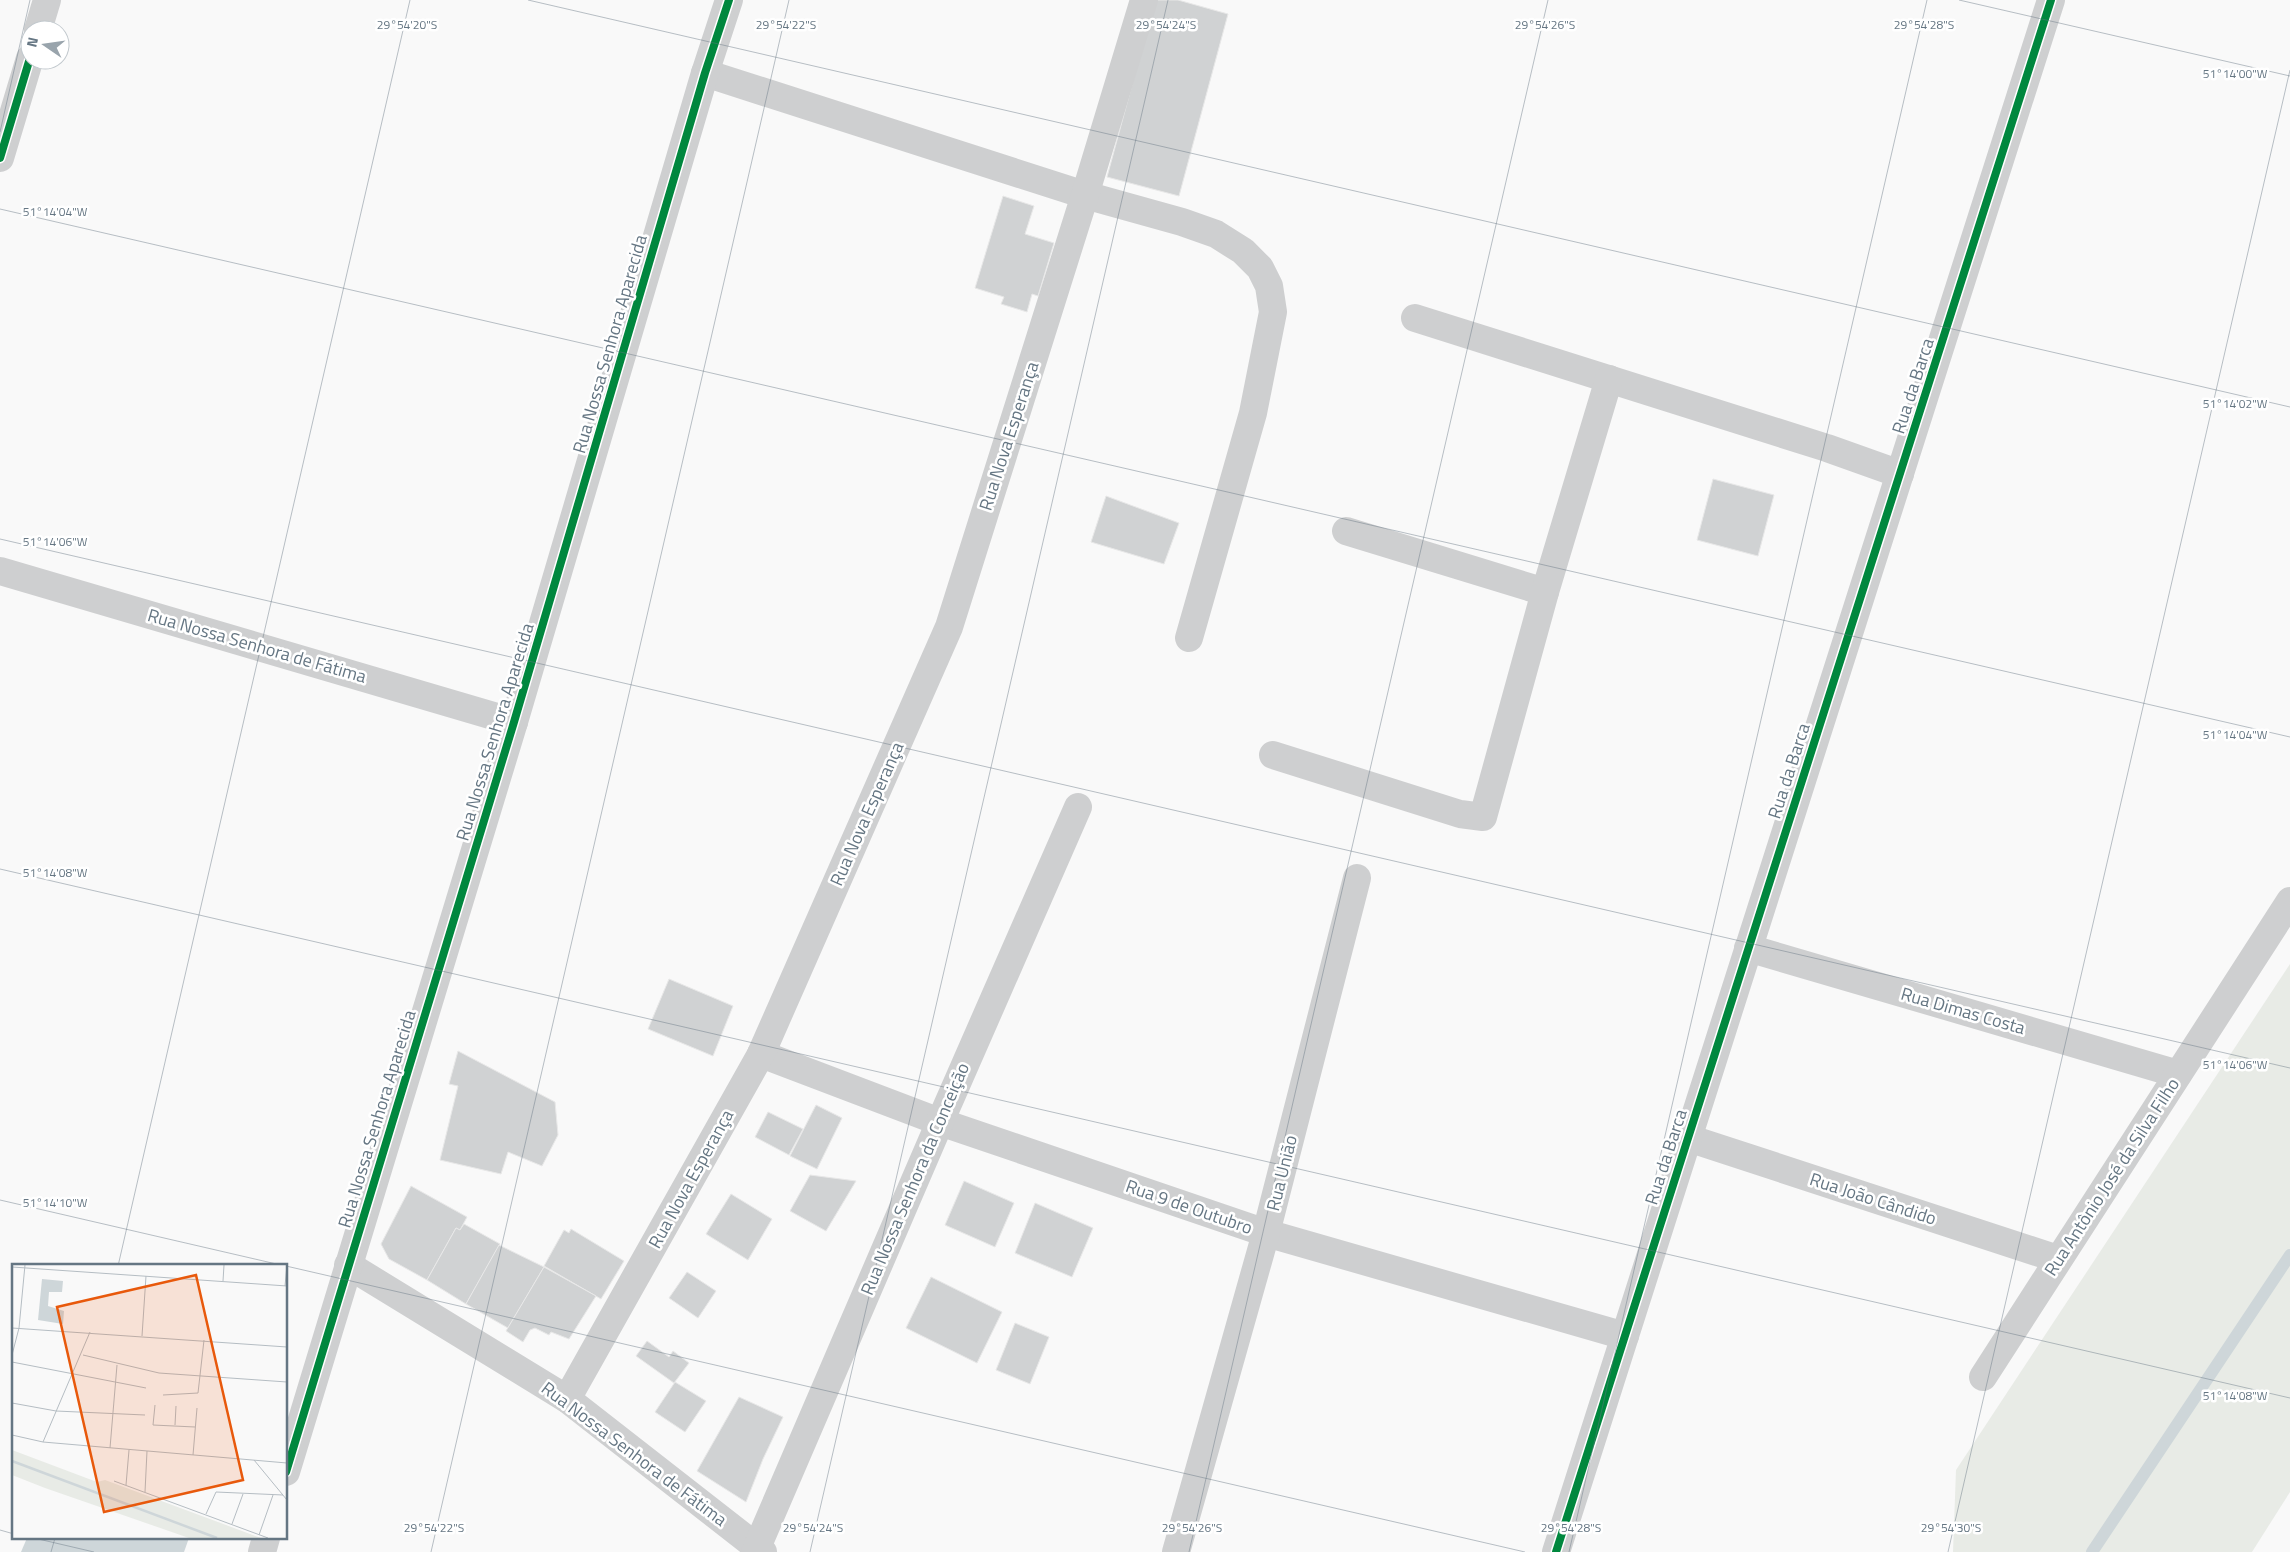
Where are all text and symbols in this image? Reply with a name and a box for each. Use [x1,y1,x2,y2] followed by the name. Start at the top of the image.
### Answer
[377,15,437,34] text: 29°54'20"S
[756,15,816,34] text: 29°54'22"S
[1136,15,1196,34] text: 29°54'24"S
[1515,15,1575,34] text: 29°54'26"S
[1894,15,1954,34] text: 29°54'28"S
[20,20,70,70] north arrow
[21,35,43,49] text: N
[2203,64,2268,83] text: 51°14'00"W
[23,202,88,221] text: 51°14'04"W
[565,231,654,456] street label: Rua Nossa Senhora Aparecida
[1884,335,1941,437] street label: Rua da Barca
[972,358,1045,514] street label: Rua Nova Esperança
[2203,394,2268,413] text: 51°14'02"W
[23,532,88,551] text: 51°14'06"W
[145,601,370,690] street label: Rua Nossa Senhora de Fátima
[449,620,541,844] street label: Rua Nossa Senhora Aparecida
[1760,720,1817,822] street label: Rua da Barca
[2203,725,2268,744] text: 51°14'04"W
[823,737,910,890] street label: Rua Nova Esperança
[23,863,88,882] text: 51°14'08"W
[1898,980,2029,1041] street label: Rua Dimas Costa
[331,1007,423,1231] street label: Rua Nossa Senhora Aparecida
[2203,1055,2268,1074] text: 51°14'06"W
[853,1058,976,1299] street label: Rua Nossa Senhora da Conceição
[2037,1072,2186,1281] street label: Rua Antônio José da Silva Filho
[641,1104,740,1253] street label: Rua Nova Esperança
[1637,1106,1694,1208] street label: Rua da Barca
[1259,1132,1304,1214] street label: Rua União
[1806,1165,1940,1232] street label: Rua João Cândido
[1122,1172,1256,1241] street label: Rua 9 de Outubro
[23,1193,88,1212] text: 51°14'10"W
[12,1264,288,1540] inset map
[536,1375,733,1533] street label: Rua Nossa Senhora de Fátima
[2203,1386,2268,1405] text: 51°14'08"W
[404,1518,464,1537] text: 29°54'22"S
[783,1518,843,1537] text: 29°54'24"S
[1162,1518,1222,1537] text: 29°54'26"S
[1541,1518,1601,1537] text: 29°54'28"S
[1921,1518,1981,1537] text: 29°54'30"S

